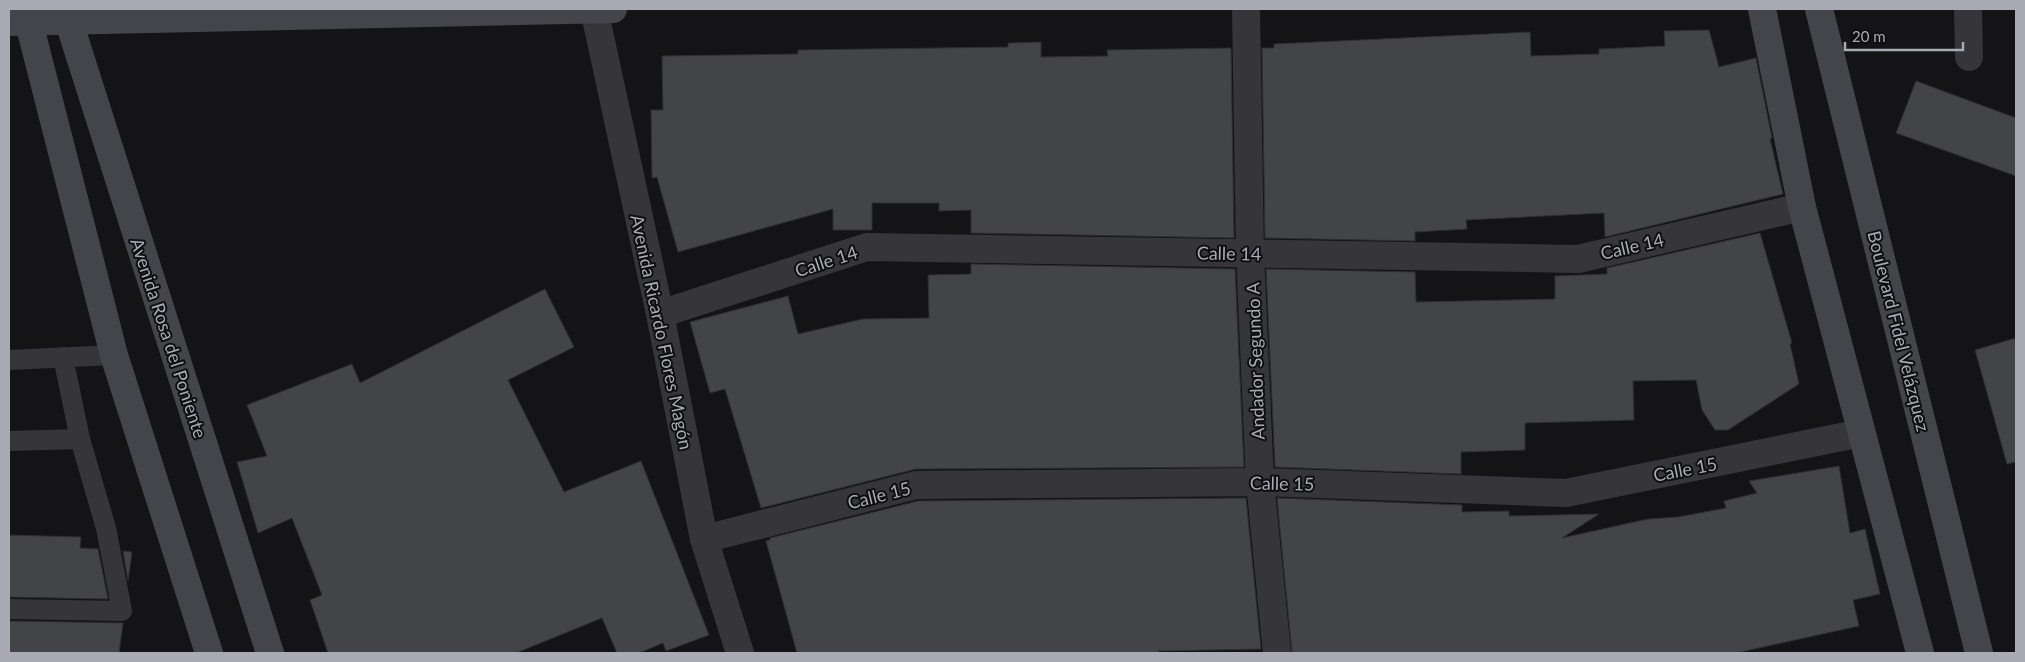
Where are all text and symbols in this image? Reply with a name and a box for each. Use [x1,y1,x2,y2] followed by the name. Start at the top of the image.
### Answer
[1845,20,1962,52] scale bar
[1852,27,1886,45] text: 20 m
[626,213,698,451] street label: Avenida Ricardo Flores Magón
[1598,228,1666,264] street label: Calle 14
[1863,229,1935,433] street label: Boulevard Fidel Velázquez
[126,235,212,441] street label: Avenida Rosa del Poniente
[792,241,860,281] street label: Calle 14
[1197,241,1261,265] street label: Calle 14
[1241,281,1269,440] street label: Andador Segundo A
[1651,452,1719,486] street label: Calle 15
[1250,471,1314,495] street label: Calle 15
[845,477,913,513] street label: Calle 15

